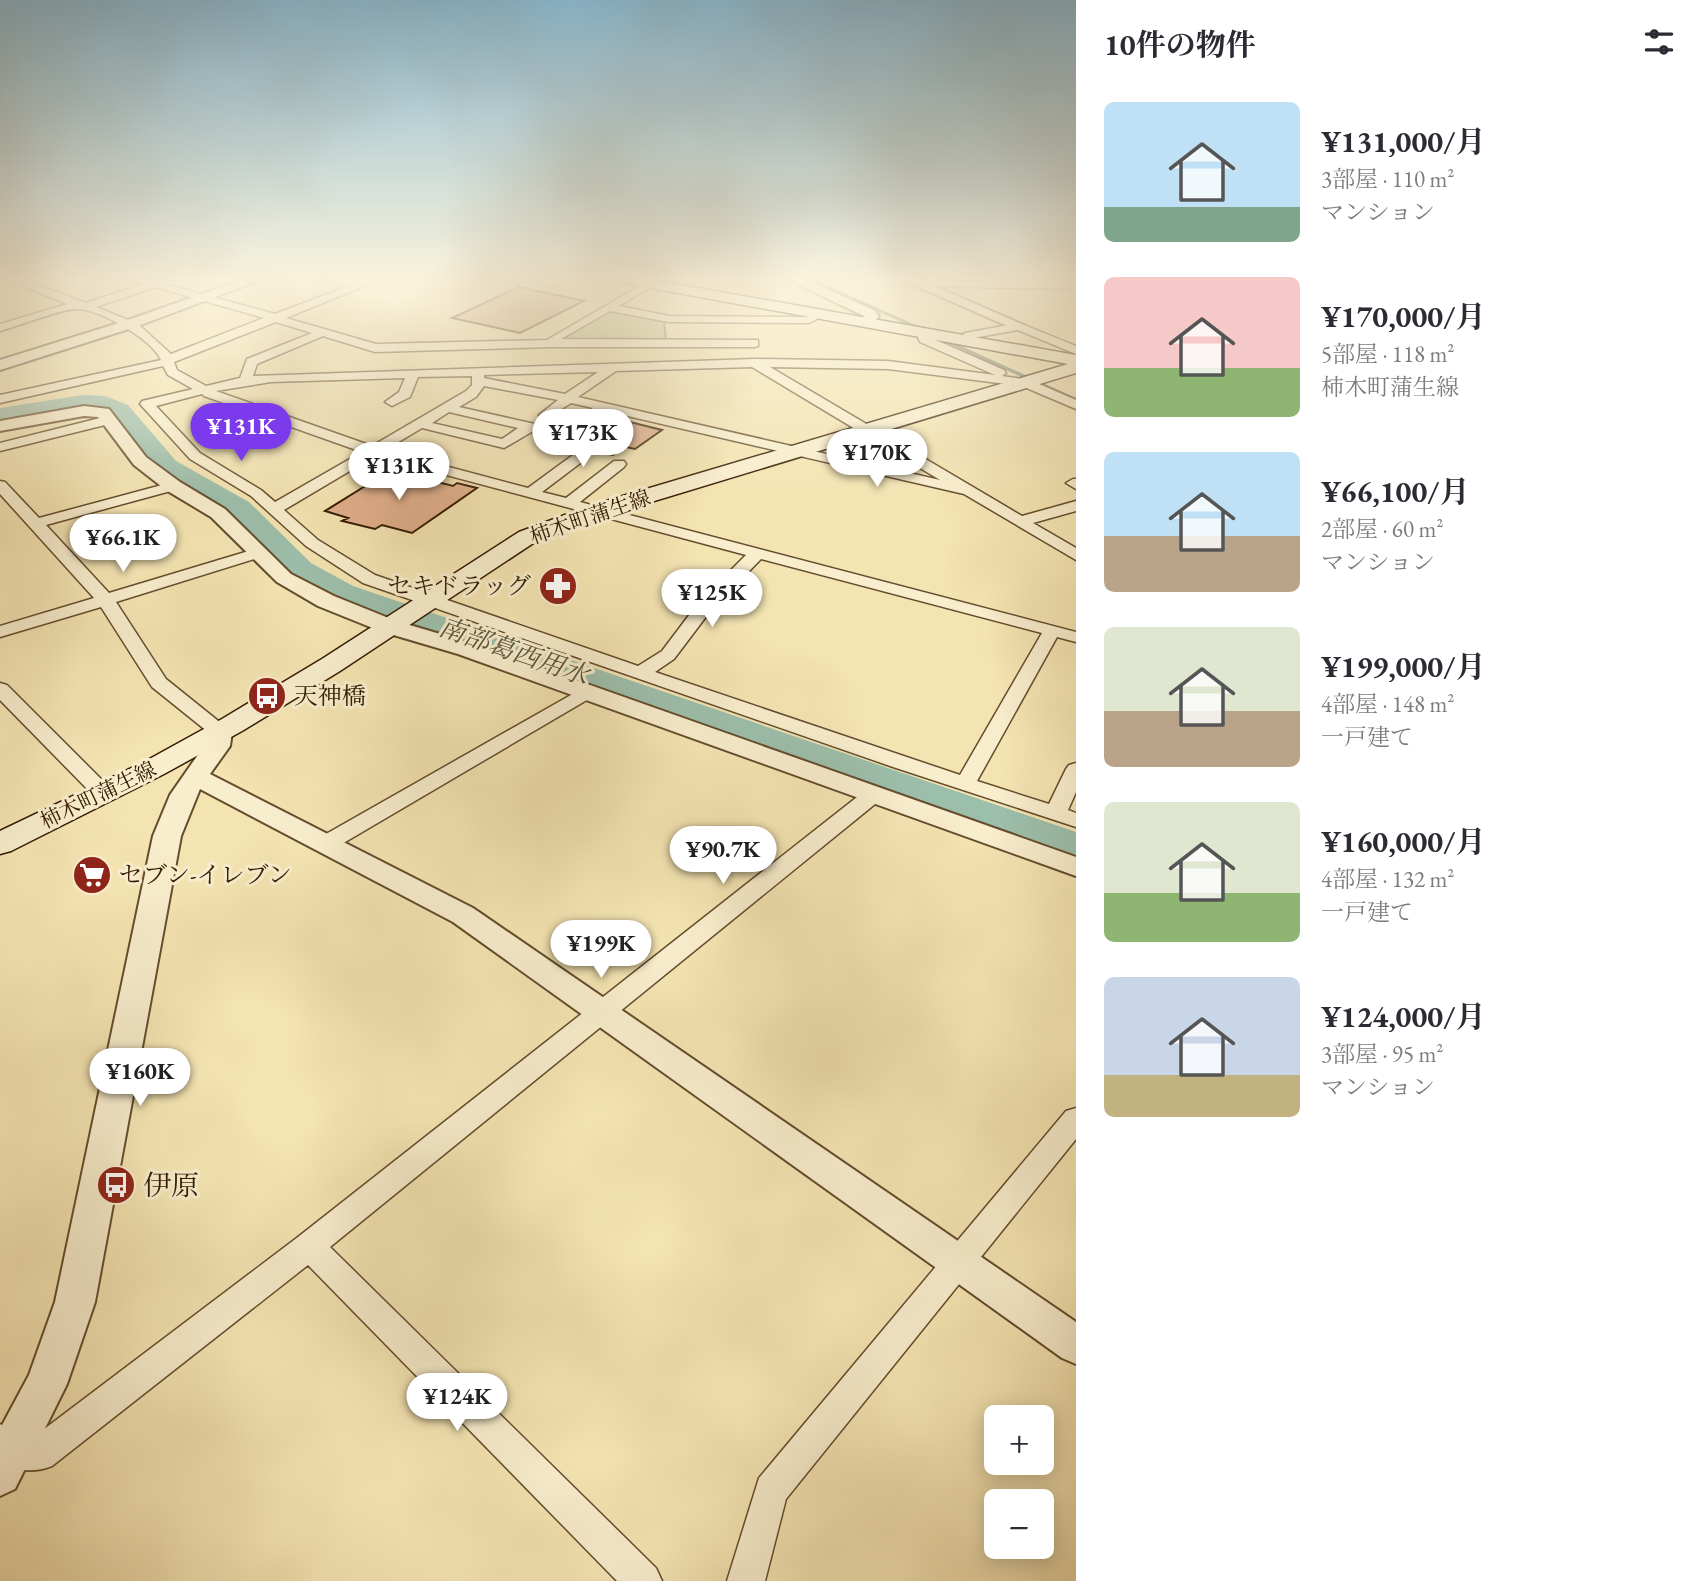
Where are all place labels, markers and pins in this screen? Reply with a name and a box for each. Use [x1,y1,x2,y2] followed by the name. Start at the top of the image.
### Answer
[192,404,290,463] pin: ¥131K
[534,410,632,469] pin: ¥173K
[828,430,926,489] pin: ¥170K
[350,442,448,502] pin: ¥131K
[66,514,180,574] pin: ¥66.1K
[537,565,579,607] pharmacy icon: セキドラッグ
[387,570,531,601] place label: セキドラッグ
[663,570,761,629] pin: ¥125K
[246,675,288,717] bus stop icon: 天神橋
[294,680,366,711] place label: 天神橋
[666,826,780,886] pin: ¥90.7K
[71,854,113,896] supermarket icon: セブン-イレブン
[119,859,292,890] place label: セブン-イレブン
[552,920,650,980] pin: ¥199K
[91,1048,189,1108] pin: ¥160K
[95,1164,137,1206] bus stop icon: 伊原
[143,1167,199,1203] place label: 伊原
[408,1374,506,1433] pin: ¥124K

